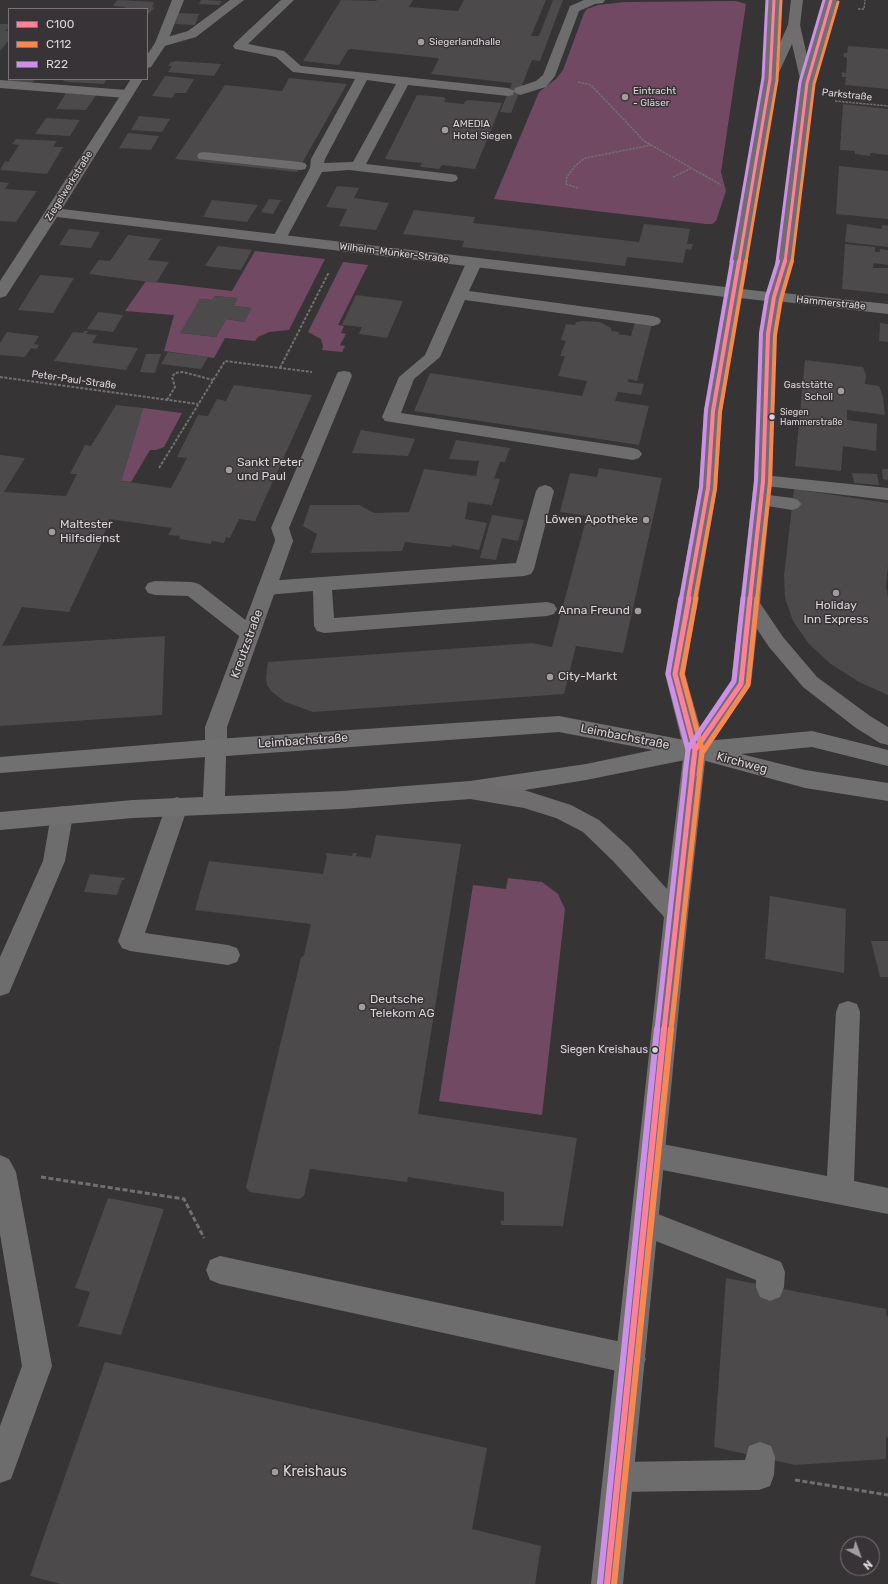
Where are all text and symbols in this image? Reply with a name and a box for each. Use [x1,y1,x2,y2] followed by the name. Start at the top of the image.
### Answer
[8,8,148,80] legend
[46,17,74,31] text: C100
[429,36,501,48] place label: Siegerlandhalle
[46,37,71,51] text: C112
[416,37,426,47] marker: Siegerlandhalle
[46,57,68,71] text: R22
[633,85,676,108] place label: Eintracht - Gläser
[821,86,873,104] street label: Parkstraße
[620,92,630,102] marker: Eintracht - Gläser
[453,118,512,142] place label: AMEDIA Hotel Siegen
[440,125,450,135] marker: AMEDIA Hotel Siegen
[43,149,95,223] street label: Ziegelwerkstraße
[339,240,449,266] street label: Wilhelm-Münker-Straße
[796,293,866,313] street label: Hammerstraße
[31,368,117,392] street label: Peter-Paul-Straße
[784,379,833,402] place label: Gaststätte Scholl
[836,386,846,396] marker: Gaststätte Scholl
[780,407,843,428] place label: Siegen Hammerstraße
[767,412,777,422] marker: Siegen Hammerstraße
[237,456,302,484] place label: Sankt Peter und Paul
[224,465,234,475] marker: Sankt Peter und Paul
[545,513,638,527] place label: Löwen Apotheke
[641,515,651,525] marker: Löwen Apotheke
[60,518,120,546] place label: Maltester Hilfsdienst
[47,527,57,537] marker: Maltester Hilfsdienst
[831,588,841,598] marker: Holiday Inn Express
[803,599,869,627] place label: Holiday Inn Express
[558,604,630,618] place label: Anna Freund
[633,606,643,616] marker: Anna Freund
[228,608,266,680] street label: Kreutzstraße
[558,670,617,684] place label: City-Markt
[545,672,555,682] marker: City-Markt
[579,721,671,753] street label: Leimbachstraße
[257,731,349,751] street label: Leimbachstraße
[715,749,769,777] street label: Kirchweg
[370,993,435,1021] place label: Deutsche Telekom AG
[357,1002,367,1012] marker: Deutsche Telekom AG
[560,1043,648,1057] place label: Siegen Kreishaus
[650,1045,660,1055] marker: Siegen Kreishaus
[283,1464,347,1480] place label: Kreishaus
[270,1467,280,1477] marker: Kreishaus
[840,1536,880,1576] north arrow
[860,1557,875,1572] text: N

